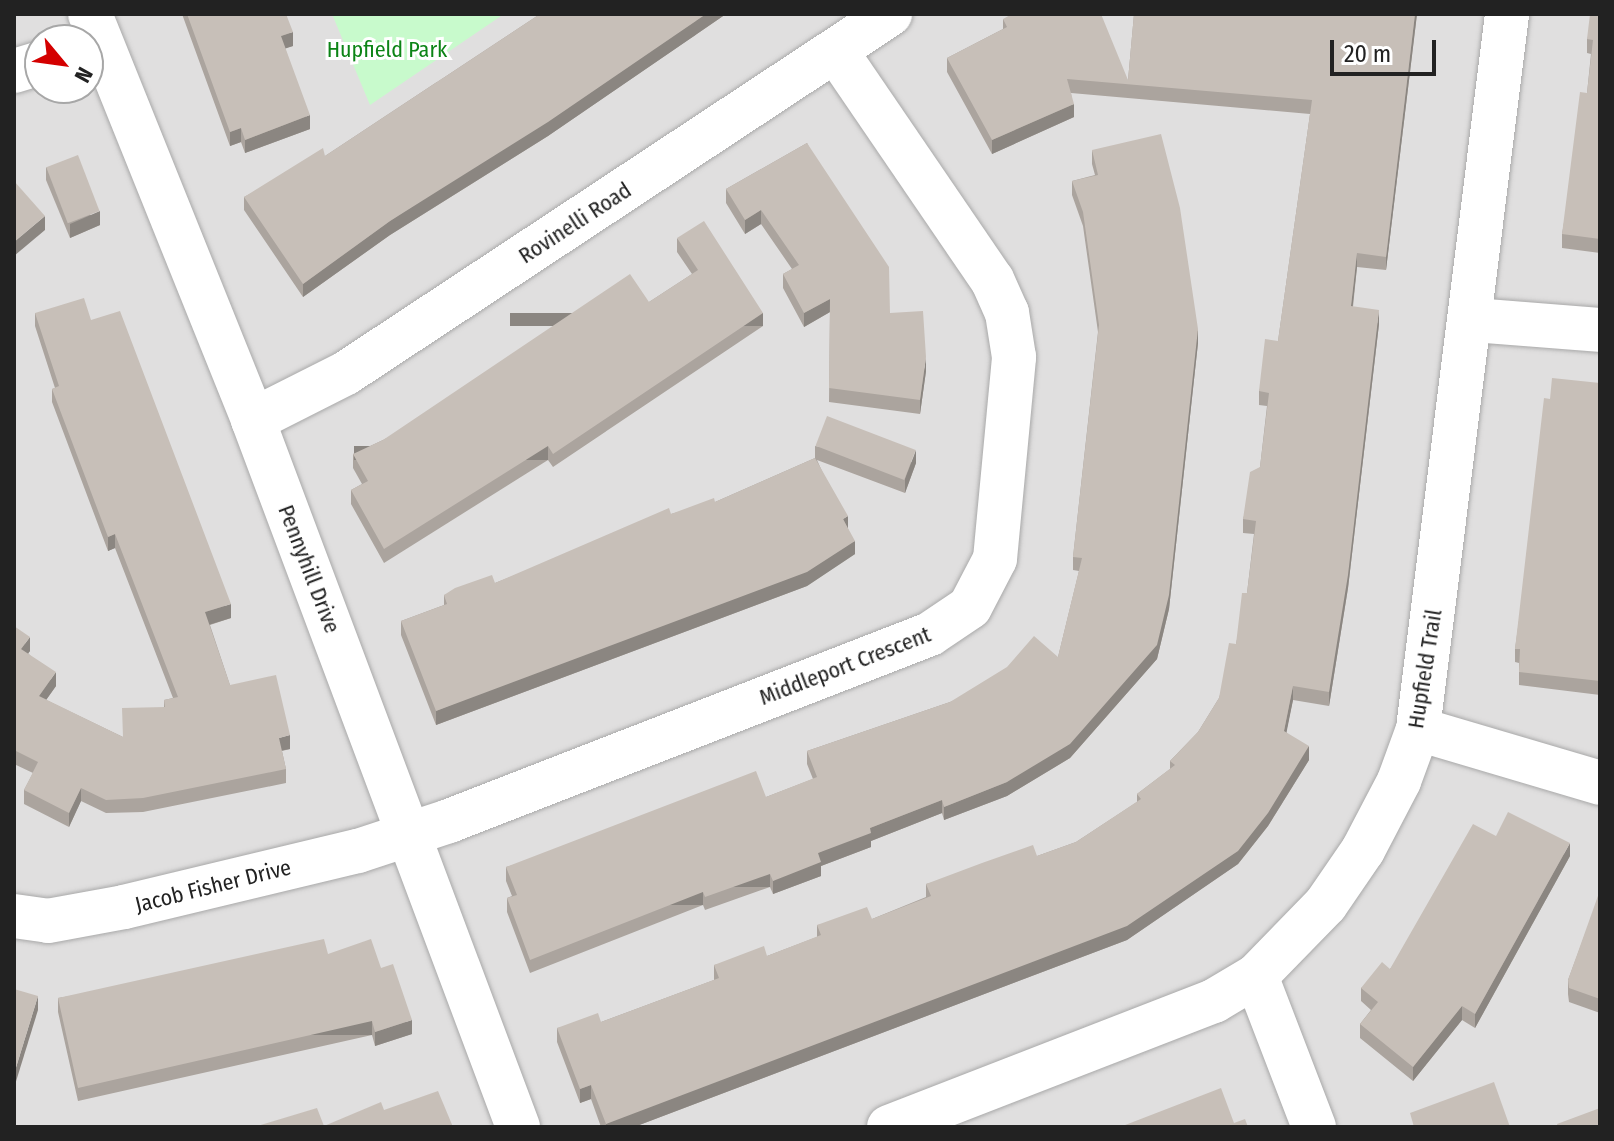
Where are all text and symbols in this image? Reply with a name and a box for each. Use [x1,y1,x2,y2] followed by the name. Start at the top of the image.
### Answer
[24,24,104,104] north arrow
[1334,24,1440,74] scale bar
[327,37,447,63] park label: Hupfield Park
[1344,40,1391,68] text: 20 m
[69,63,99,87] text: N
[514,177,636,269] street label: Rovinelli Road
[272,501,346,637] street label: Pennyhill Drive
[1403,608,1447,730] street label: Hupfield Trail
[756,621,934,711] street label: Middleport Crescent
[132,854,294,918] street label: Jacob Fisher Drive

